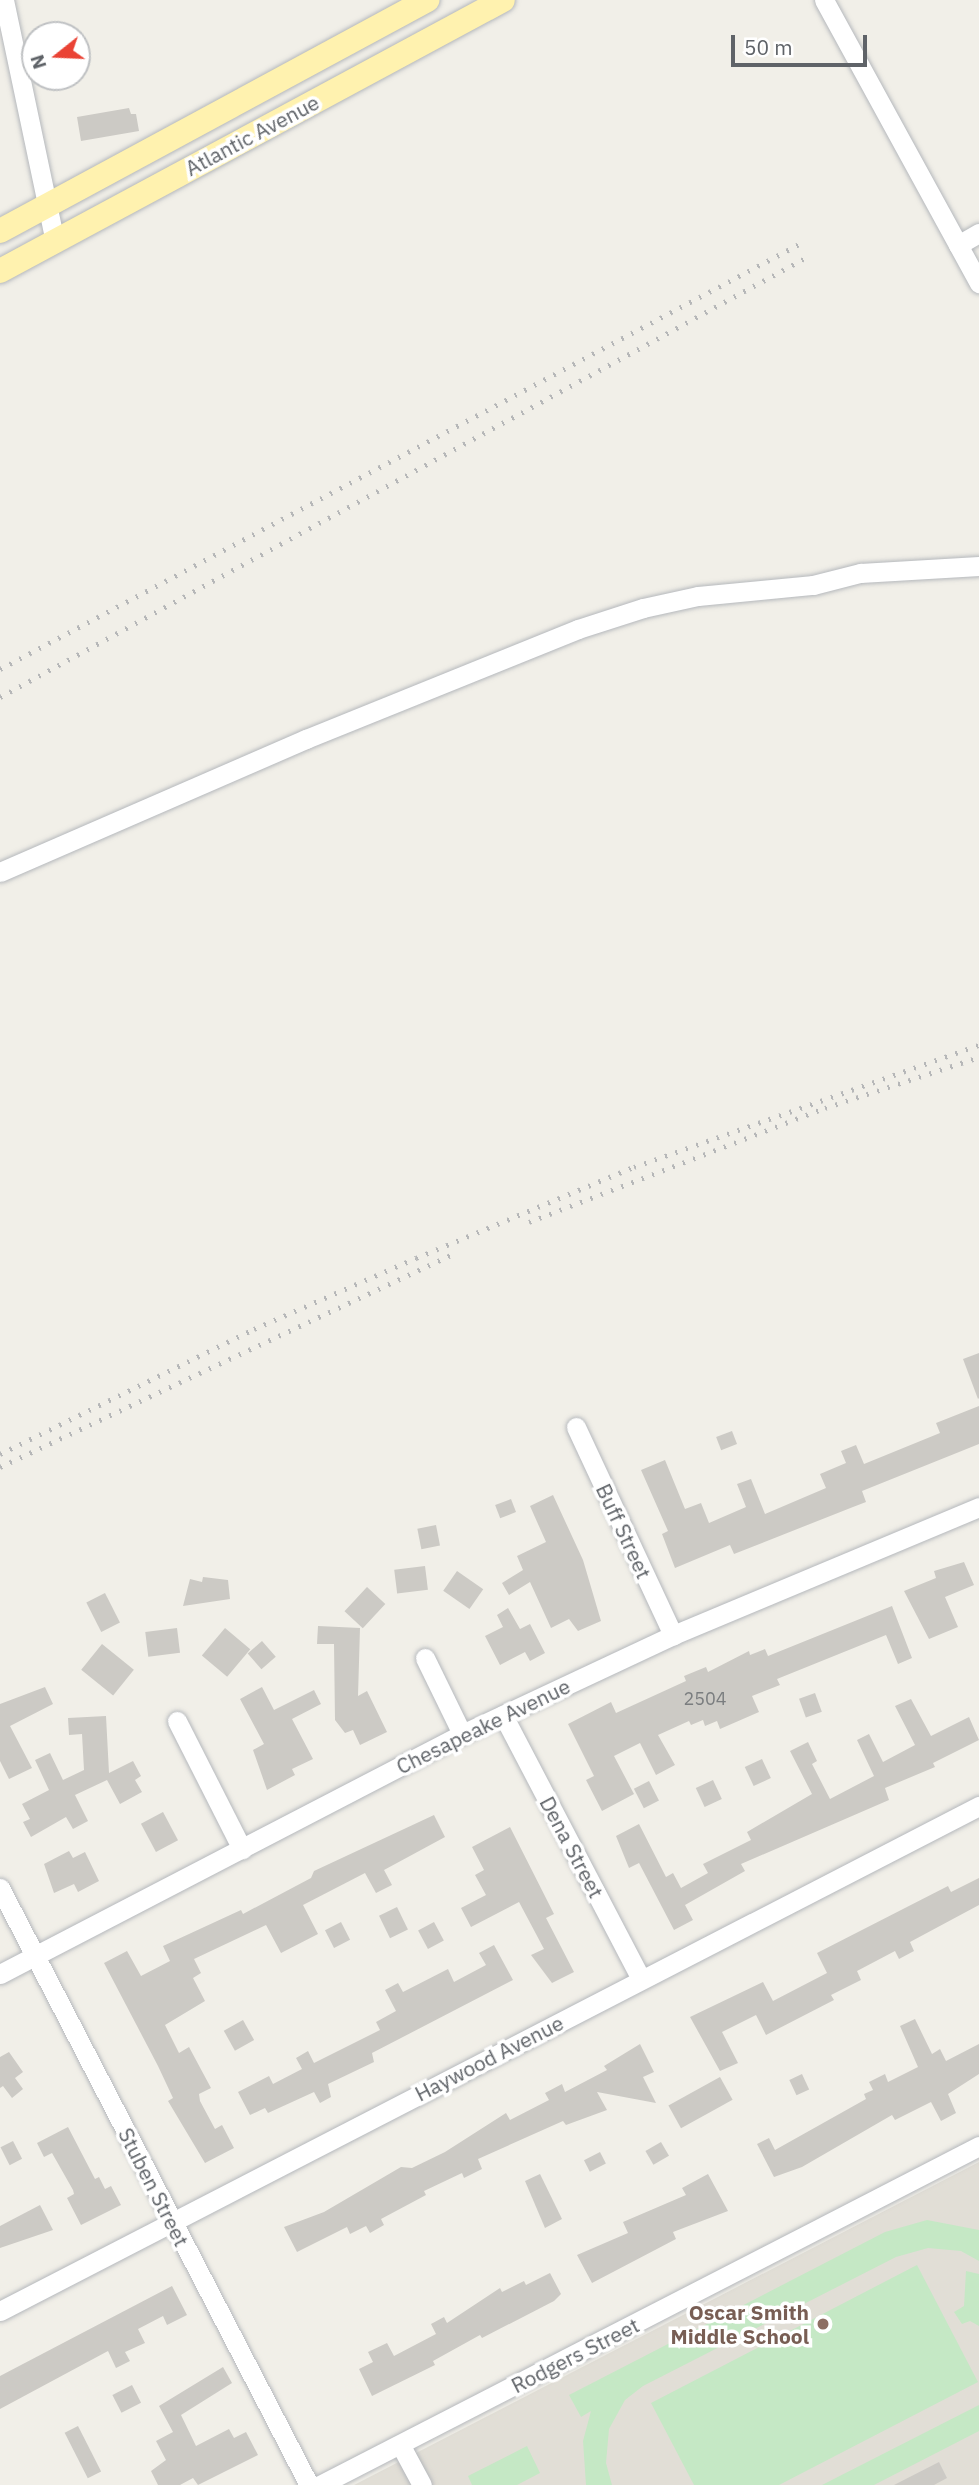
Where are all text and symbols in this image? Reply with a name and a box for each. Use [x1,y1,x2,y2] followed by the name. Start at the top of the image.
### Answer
[21,21,91,91] north arrow
[734,21,870,65] scale bar
[744,33,793,61] text: 50 m
[24,52,51,72] text: N
[181,89,323,181] street label: Atlantic Avenue
[591,1480,657,1582] street label: Buff Street
[392,1673,574,1779] street label: Chesapeake Avenue
[683,1688,727,1710] house number: 2504
[535,1792,609,1902] street label: Dena Street
[411,2010,567,2106] street label: Haywood Avenue
[113,2123,195,2251] street label: Stuben Street
[671,2299,809,2349] place label: Oscar Smith Middle School
[507,2312,643,2398] street label: Rodgers Street
[815,2316,831,2332] marker: Oscar Smith Middle School

